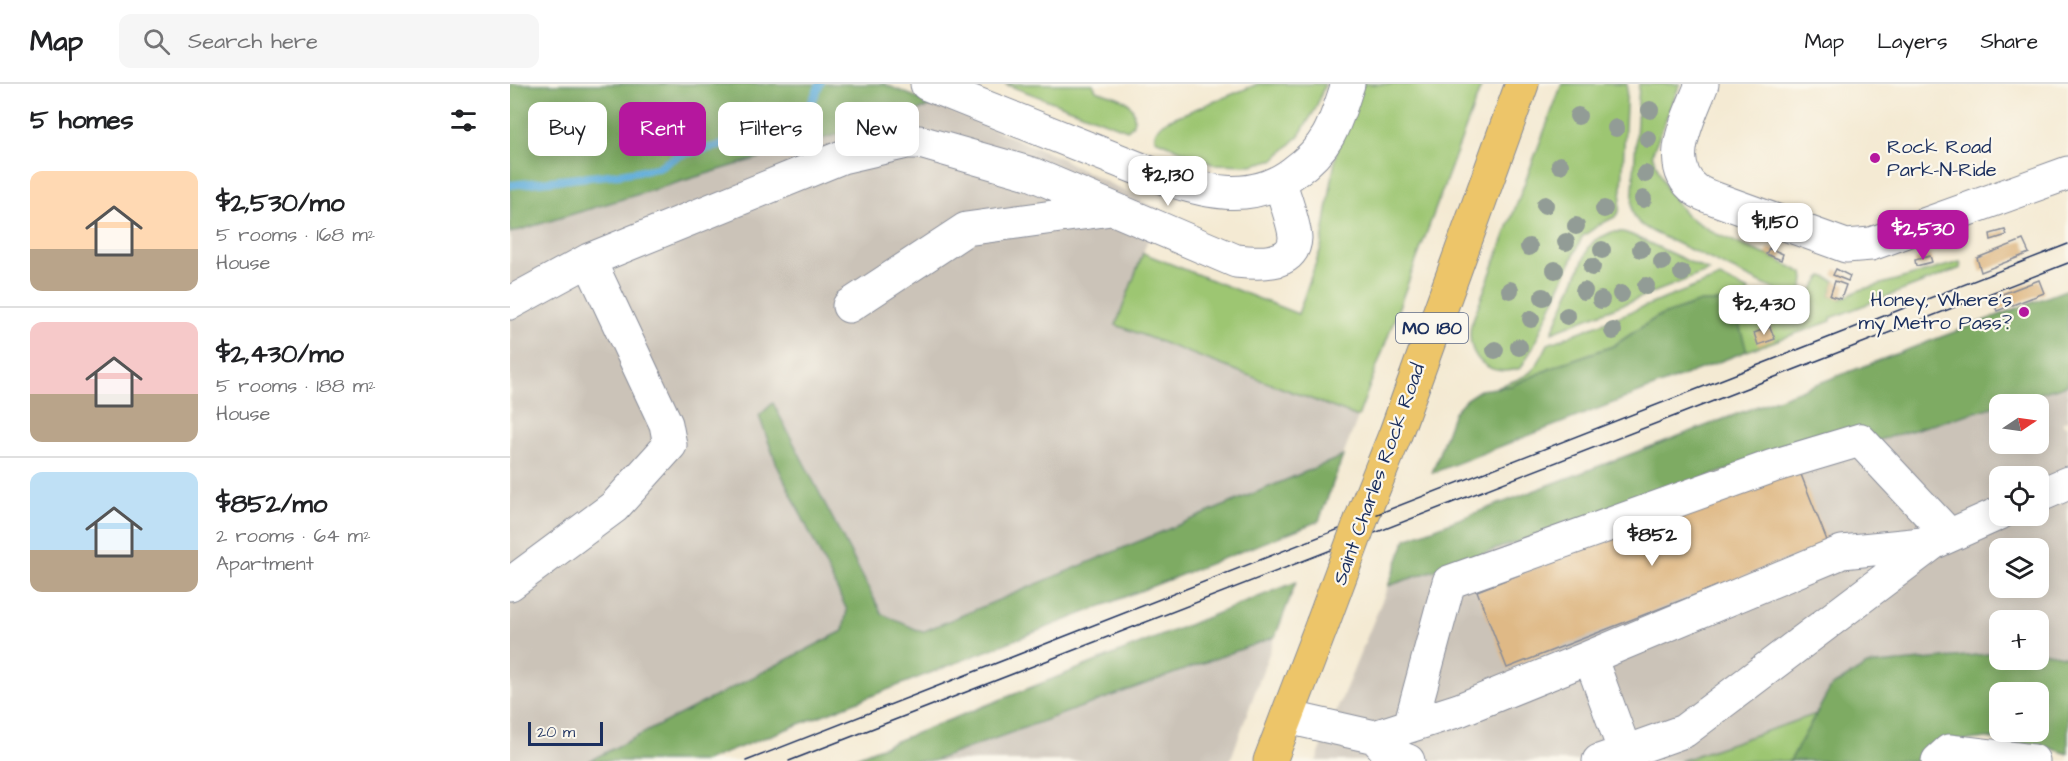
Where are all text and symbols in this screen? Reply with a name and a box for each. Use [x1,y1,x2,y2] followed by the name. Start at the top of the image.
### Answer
[119,14,539,68] search box
[30,22,83,61] text: Map
[140,25,173,58] icon: search
[188,26,318,57] text: Search here
[1804,27,1844,56] text: Map
[1877,27,1947,56] text: Layers
[1980,27,2038,56] text: Share
[30,102,134,138] text: 5 homes
[528,102,607,156] chip: Buy
[619,102,706,156] chip: Rent
[718,102,823,156] chip: Filters
[835,102,919,156] chip: New
[447,104,480,137] icon: filters
[1887,133,1997,184] place label: Rock Road Park-N-Ride
[1868,151,1882,165] marker: Rock Road Park-N-Ride
[1119,156,1217,207] pin: $2,130
[1142,161,1194,189] text: $2,130
[216,185,345,221] text: $2,530/mo
[78,195,150,267] icon: home
[1726,203,1824,254] pin: $1,150
[1752,208,1798,236] text: $1,150
[1874,210,1972,261] pin: $2,530
[1891,215,1955,243] text: $2,530
[216,221,375,249] text: 5 rooms · 168 m²
[216,249,270,277] text: House
[1715,285,1813,336] pin: $2,430
[1859,286,2012,338] place label: Honey, Where’s my Metro Pass?
[1733,290,1795,318] text: $2,430
[2017,305,2031,319] marker: Honey, Where’s my Metro Pass?
[1396,313,1468,343] road number: MO 180
[216,336,344,372] text: $2,430/mo
[78,346,150,418] icon: home
[1326,359,1432,589] street label: Saint Charles Rock Road
[216,372,376,400] text: 5 rooms · 188 m²
[1989,394,2049,454] north arrow
[1989,394,2049,742] map controls
[216,400,270,428] text: House
[1989,466,2049,526] button: locate
[216,486,327,522] text: $852/mo
[78,496,150,568] icon: home
[1616,516,1688,567] pin: $852
[1627,521,1677,549] text: $852
[216,522,371,550] text: 2 rooms · 64 m²
[1989,538,2049,598] button: layers
[216,550,314,578] text: Apartment
[1989,610,2049,670] button: +
[1989,682,2049,742] button: −
[528,719,603,746] scale bar
[537,721,575,743] text: 20 m

